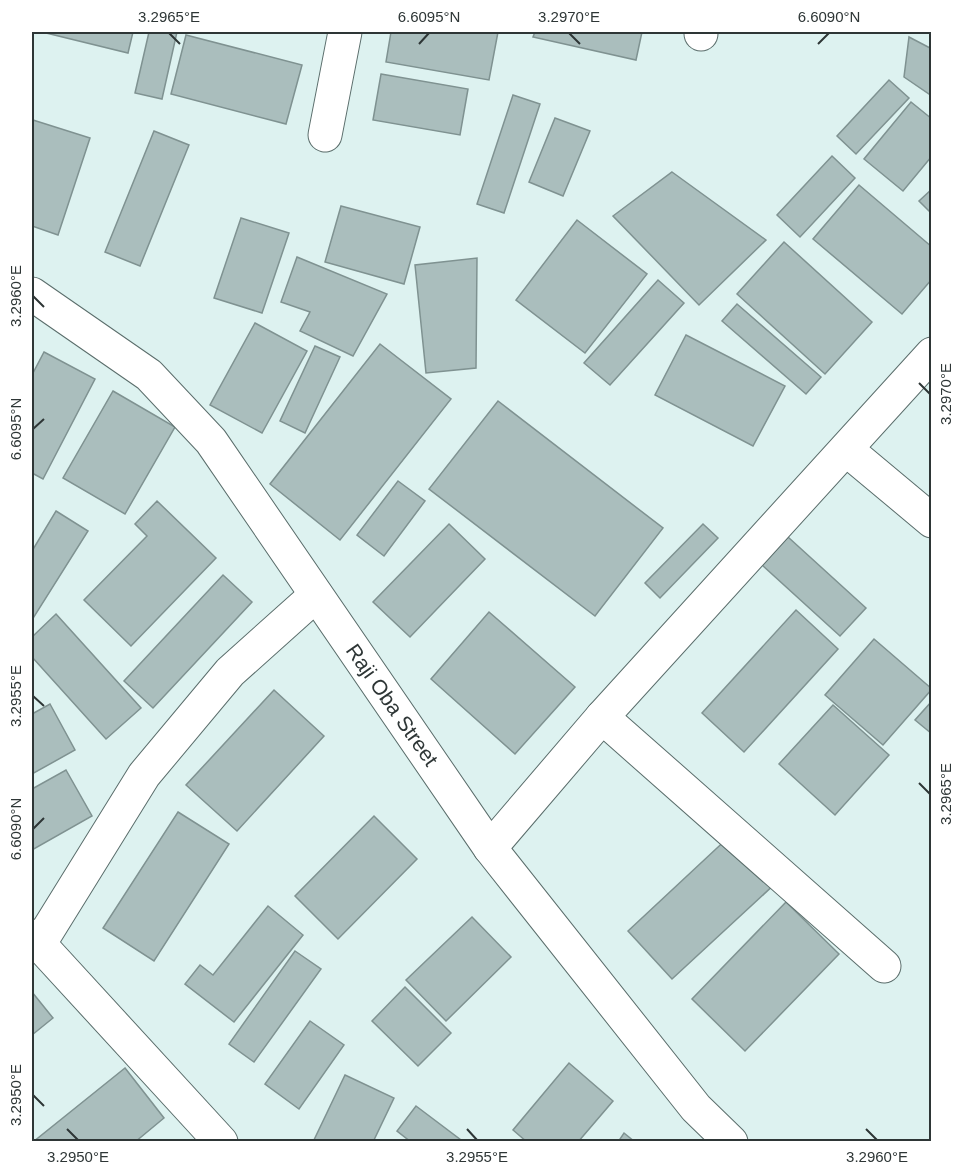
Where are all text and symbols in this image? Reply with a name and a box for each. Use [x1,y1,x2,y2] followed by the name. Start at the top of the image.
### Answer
[138,8,200,25] text: 3.2965°E
[398,8,460,25] text: 6.6095°N
[538,8,600,25] text: 3.2970°E
[798,8,860,25] text: 6.6090°N
[7,265,24,327] text: 3.2960°E
[937,363,954,425] text: 3.2970°E
[7,398,24,460] text: 6.6095°N
[342,639,443,770] street label: Raji Oba Street
[7,665,24,727] text: 3.2955°E
[937,763,954,825] text: 3.2965°E
[7,798,24,860] text: 6.6090°N
[7,1064,24,1126] text: 3.2950°E
[47,1148,109,1165] text: 3.2950°E
[446,1148,508,1165] text: 3.2955°E
[846,1148,908,1165] text: 3.2960°E

